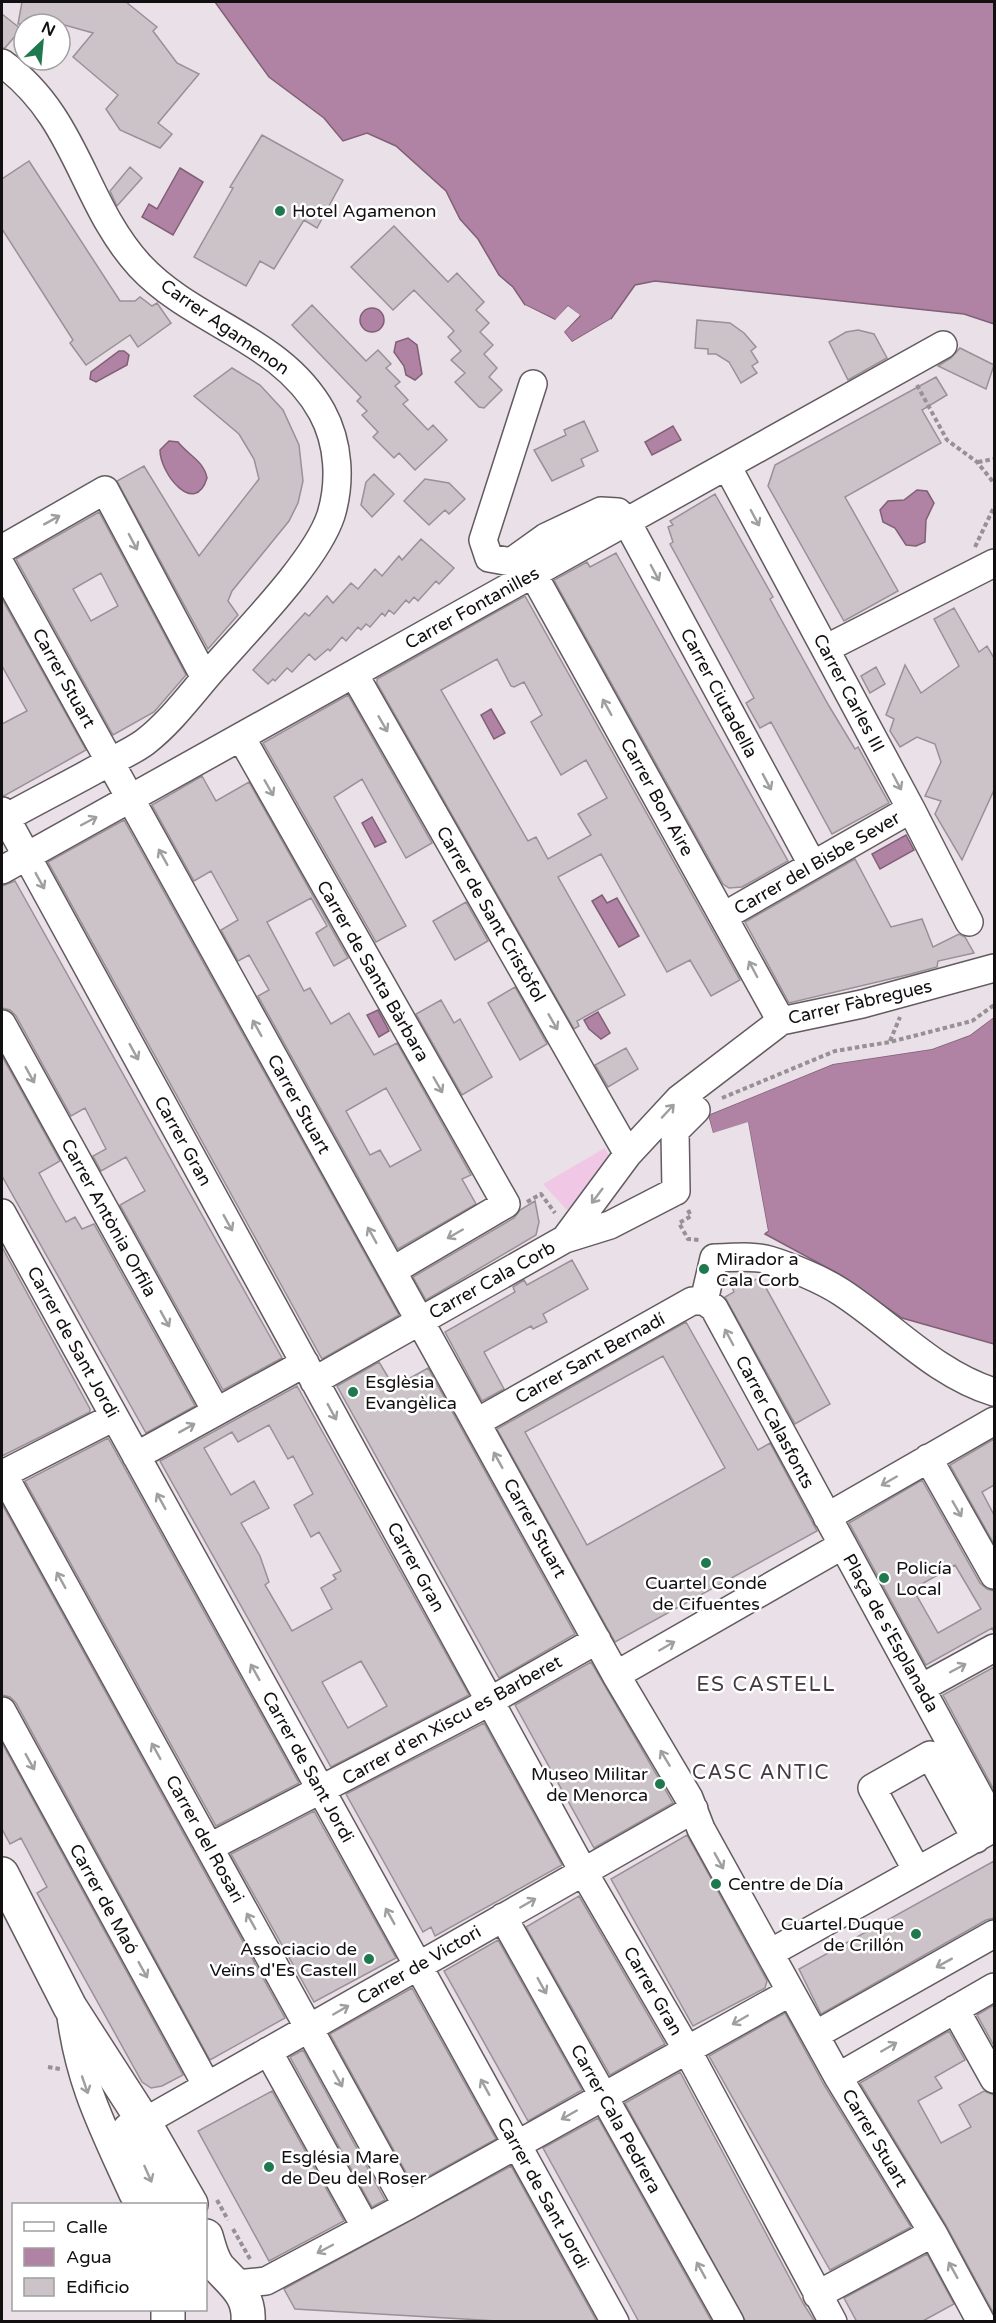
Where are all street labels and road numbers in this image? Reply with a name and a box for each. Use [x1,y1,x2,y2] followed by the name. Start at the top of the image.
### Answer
[156,274,294,380] street label: Carrer Agamenon
[401,562,543,654] street label: Carrer Fontanilles
[28,624,100,732] street label: Carrer Stuart
[676,624,762,762] street label: Carrer Ciutadella
[809,630,889,756] street label: Carrer Carles III
[616,734,698,860] street label: Carrer Bon Aire
[730,806,904,920] street label: Carrer del Bisbe Sever
[432,822,550,1006] street label: Carrer de Sant Cristòfol
[312,876,434,1066] street label: Carrer de Santa Bàrbara
[786,975,934,1029] street label: Carrer Fàbregues
[263,1050,335,1158] street label: Carrer Stuart
[149,1092,217,1190] street label: Carrer Gran
[56,1135,162,1301] street label: Carrer Antònia Orfila
[425,1236,559,1324] street label: Carrer Cala Corb
[22,1263,124,1421] street label: Carrer de Sant Jordi
[511,1307,669,1408] street label: Carrer Sant Bernadí
[731,1352,819,1492] street label: Carrer Calasfonts
[499,1474,571,1582] street label: Carrer Stuart
[382,1518,450,1616] street label: Carrer Gran
[838,1550,944,1716] street label: Plaça de s'Esplanada
[338,1650,566,1790] street label: Carrer d'en Xiscu es Barberet
[257,1688,359,1846] street label: Carrer de Sant Jordi
[161,1771,249,1907] street label: Carrer del Rosari
[65,1840,143,1958] street label: Carrer de Maó
[353,1921,485,2009] street label: Carrer de Victori
[619,1942,687,2040] street label: Carrer Gran
[566,2041,666,2197] street label: Carrer Cala Pedrera
[837,2085,913,2191] street label: Carrer Stuart
[492,2114,594,2272] street label: Carrer de Sant Jordi

